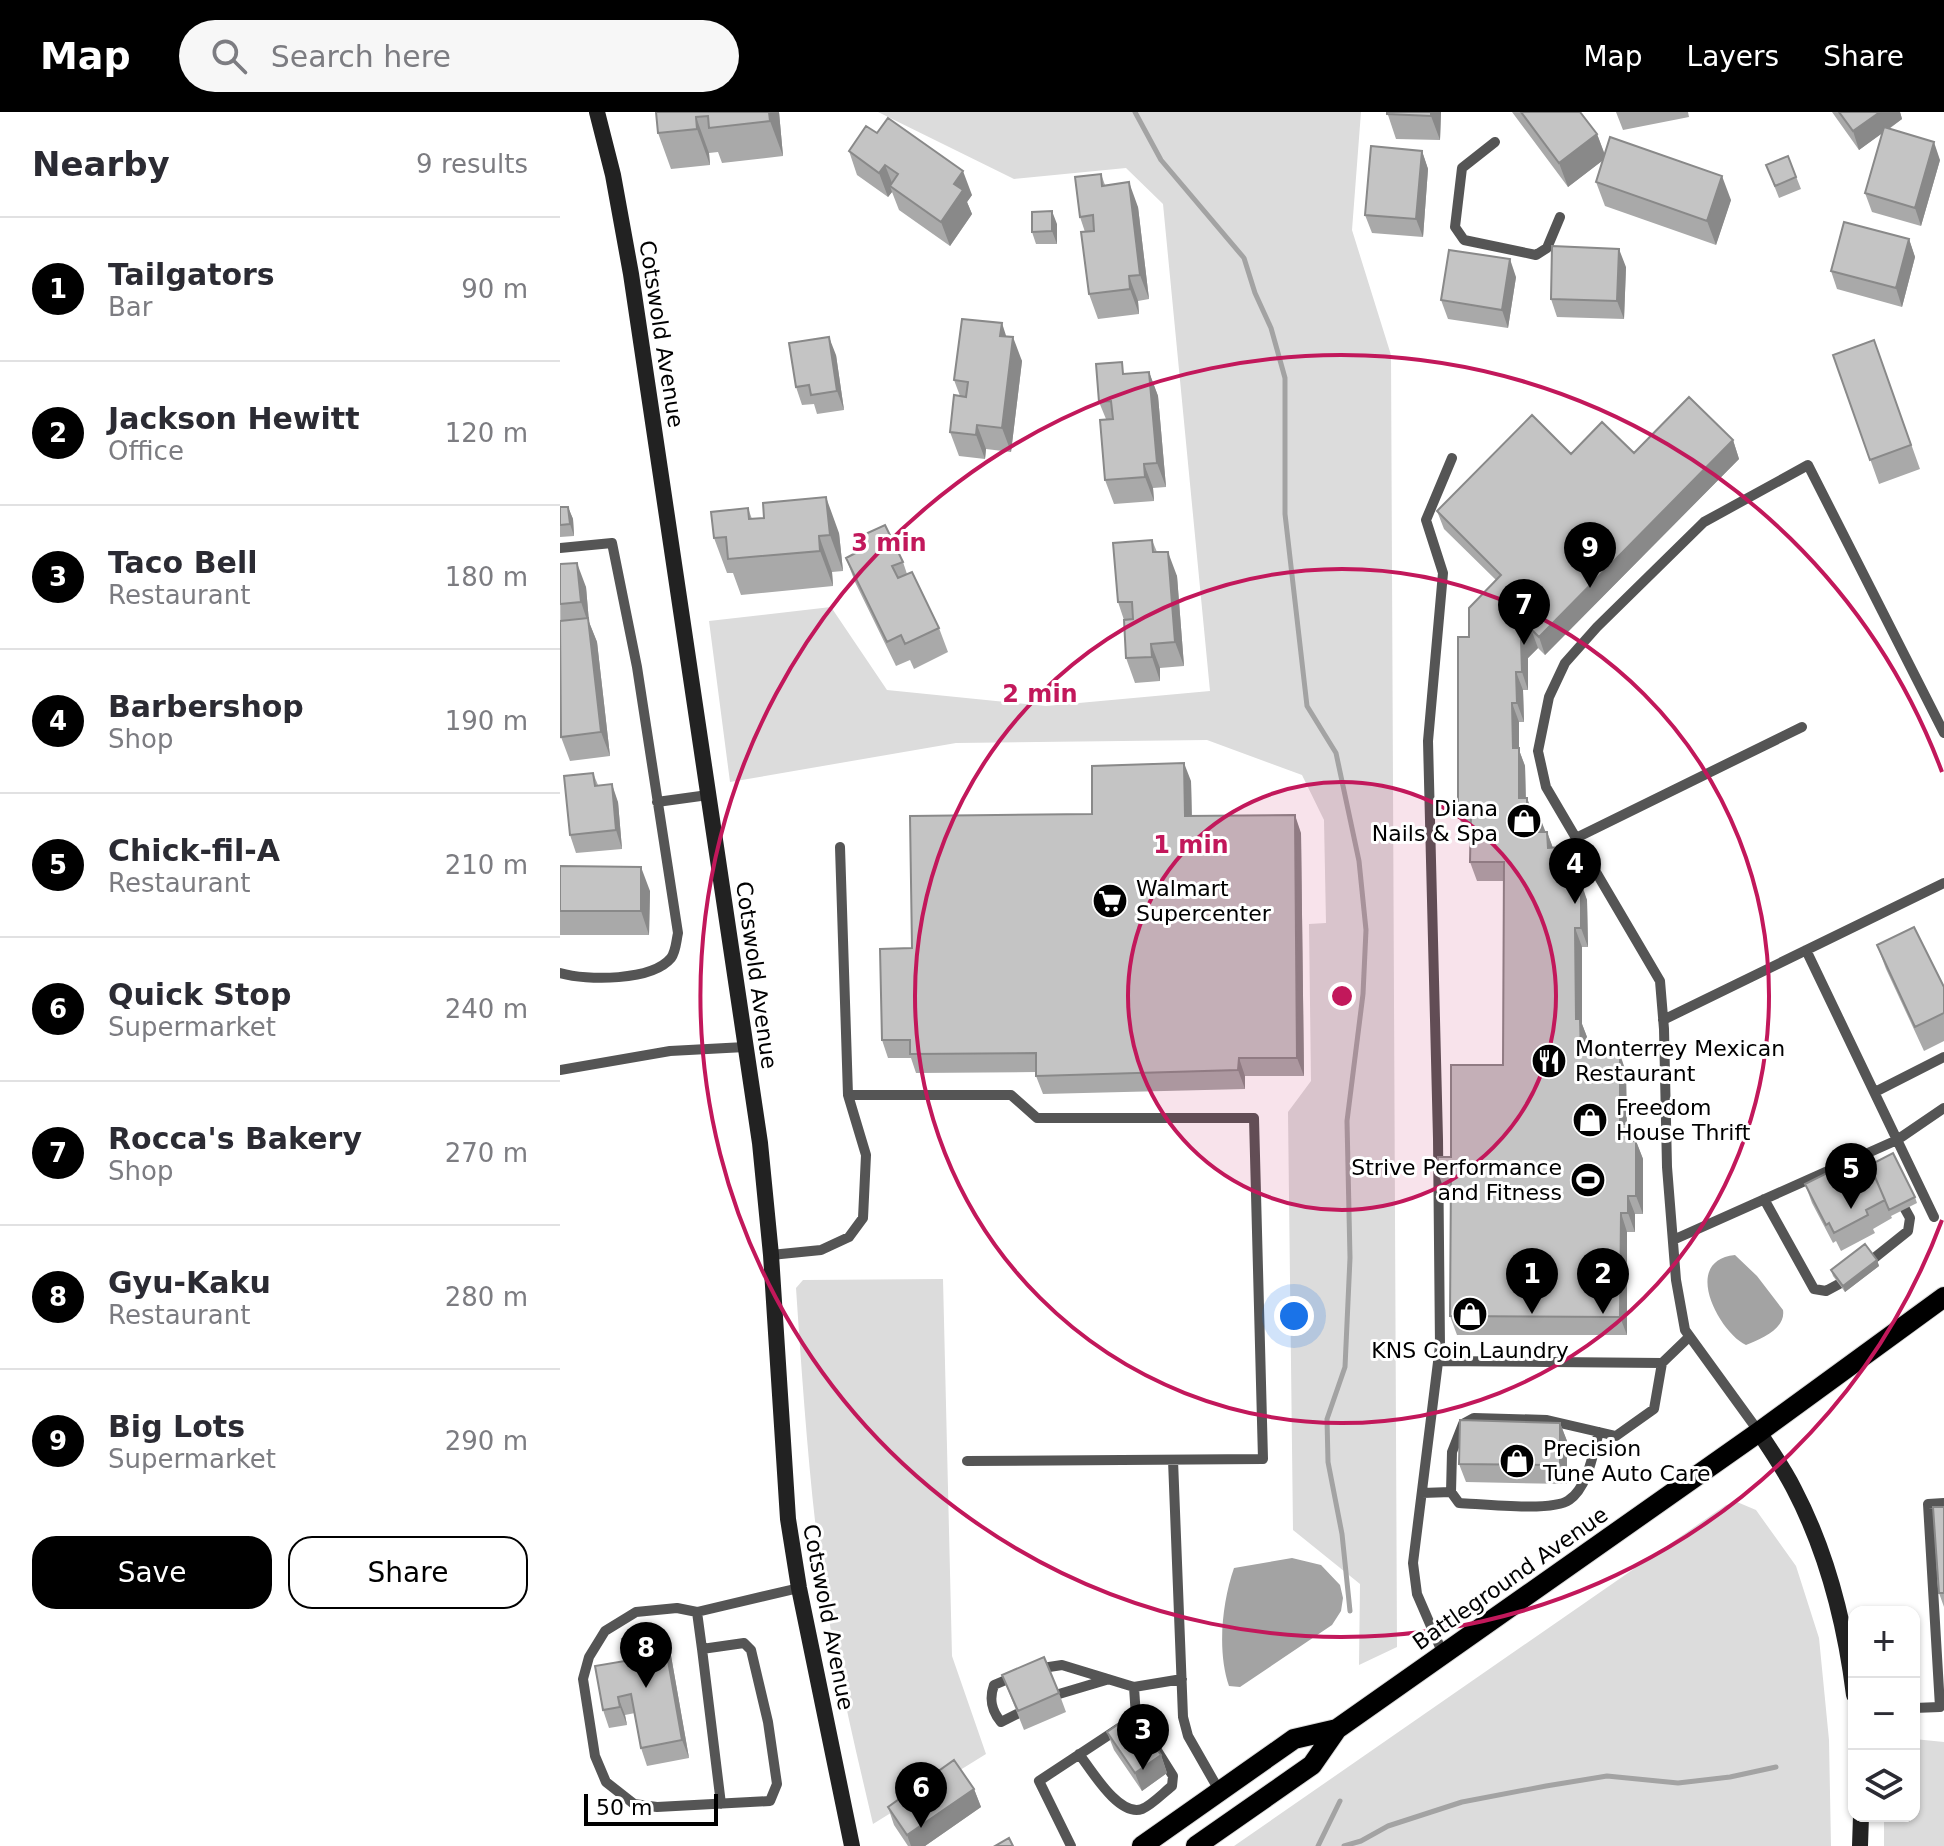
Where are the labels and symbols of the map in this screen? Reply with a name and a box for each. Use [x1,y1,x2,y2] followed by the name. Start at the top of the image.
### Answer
[634,239,689,429] street label: Cotswold Avenue
[1564,522,1616,588] pin: 9
[851,529,927,557] text: 3 min
[1498,579,1550,645] pin: 7
[1002,680,1078,708] text: 2 min
[1372,796,1498,846] place label: Diana Nails & Spa
[1505,802,1543,840] shop icon: Diana Nails & Spa
[1153,831,1229,859] text: 1 min
[1549,838,1601,904] pin: 4
[1136,876,1272,926] place label: Walmart Supercenter
[731,880,782,1070] street label: Cotswold Avenue
[1091,882,1129,920] supermarket icon: Walmart Supercenter
[1328,982,1356,1010] centre of rings
[1575,1036,1785,1086] place label: Monterrey Mexican Restaurant
[1530,1042,1568,1080] restaurant icon: Monterrey Mexican Restaurant
[1616,1095,1751,1145] place label: Freedom House Thrift
[1571,1101,1609,1139] shop icon: Freedom House Thrift
[1825,1143,1877,1209] pin: 5
[1351,1155,1562,1205] place label: Strive Performance and Fitness
[1569,1161,1607,1199] sports icon: Strive Performance and Fitness
[1506,1248,1558,1314] pin: 1
[1577,1248,1629,1314] pin: 2
[1451,1295,1489,1333] shop icon: KNS Coin Laundry
[1274,1296,1314,1336] your location
[1371,1338,1569,1363] place label: KNS Coin Laundry
[1542,1436,1711,1486] place label: Precision Tune Auto Care
[1498,1442,1536,1480] shop icon: Precision Tune Auto Care
[1408,1502,1612,1655] street label: Battleground Avenue
[798,1522,859,1712] street label: Cotswold Avenue
[620,1622,672,1688] pin: 8
[1117,1704,1169,1770] pin: 3
[895,1762,947,1828] pin: 6
[584,1790,718,1826] scale bar

